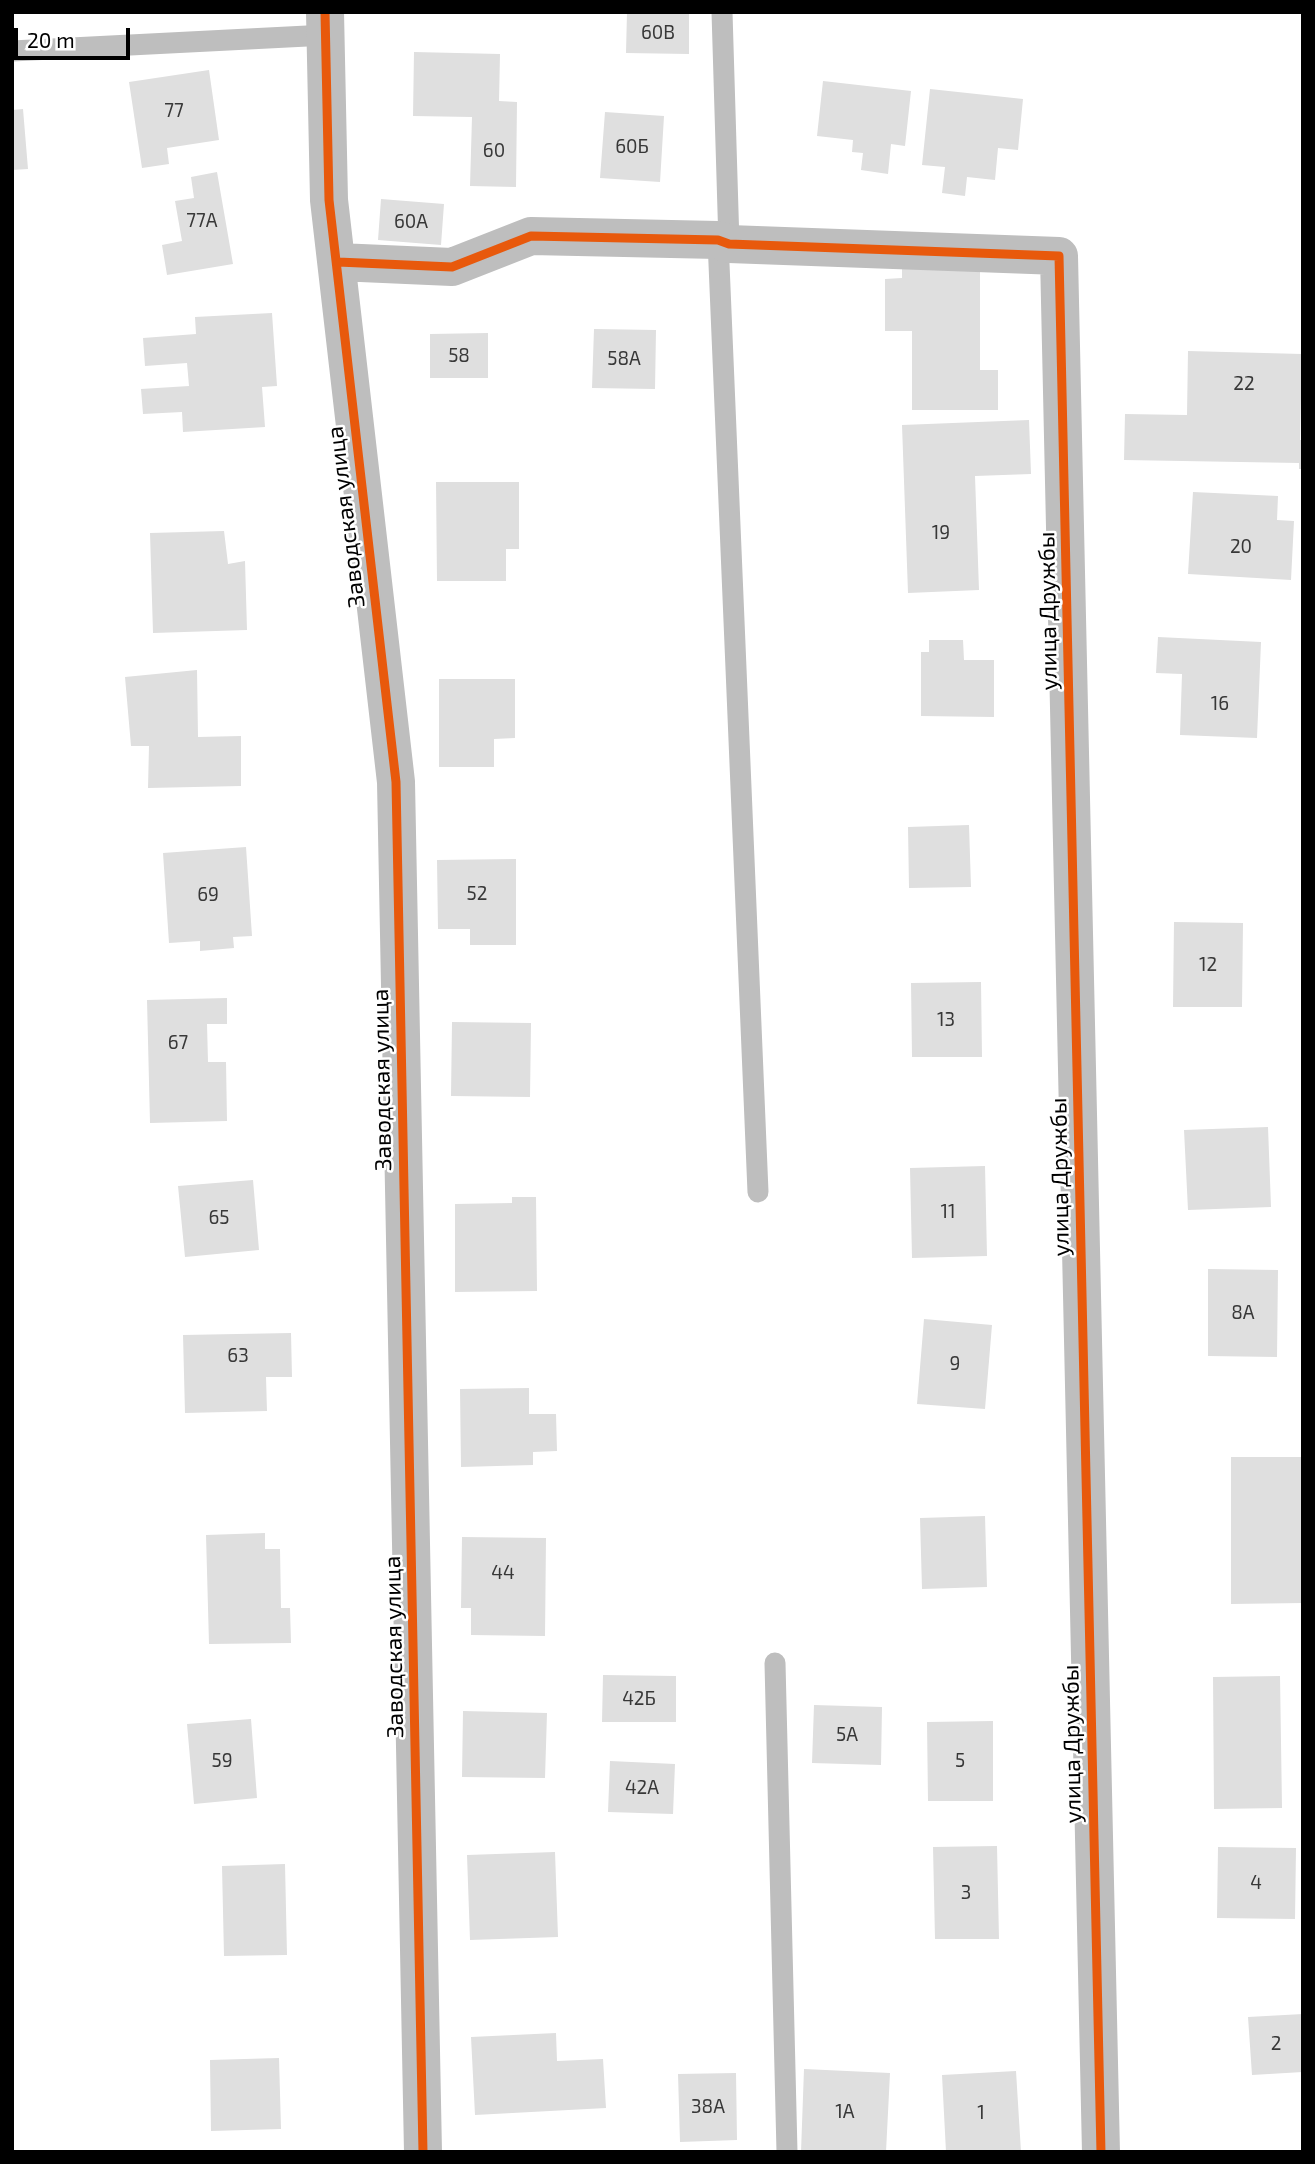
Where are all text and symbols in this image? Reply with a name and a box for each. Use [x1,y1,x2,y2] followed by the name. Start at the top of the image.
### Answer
[18,14,133,58] scale bar
[641,22,675,44] house number: 60В
[27,27,75,52] text: 20 m
[164,100,184,122] house number: 77
[615,136,649,158] house number: 60Б
[483,140,505,162] house number: 60
[186,210,218,232] house number: 77А
[394,211,428,233] house number: 60А
[448,345,470,367] house number: 58
[607,348,641,370] house number: 58А
[1233,373,1255,395] house number: 22
[321,425,371,609] street label: Заводская улица
[932,522,950,544] house number: 19
[1033,531,1063,691] street label: улица Дружбы
[1230,536,1252,558] house number: 20
[1211,693,1229,715] house number: 16
[467,883,487,905] house number: 52
[197,884,219,906] house number: 69
[1199,954,1217,976] house number: 12
[367,989,397,1171] street label: Заводская улица
[937,1009,955,1031] house number: 13
[168,1032,188,1054] house number: 67
[1045,1097,1075,1257] street label: улица Дружбы
[940,1201,956,1223] house number: 11
[208,1207,230,1229] house number: 65
[1231,1302,1255,1324] house number: 8А
[227,1345,249,1367] house number: 63
[950,1353,960,1375] house number: 9
[379,1556,409,1738] street label: Заводская улица
[491,1562,515,1584] house number: 44
[1057,1664,1087,1824] street label: улица Дружбы
[622,1688,656,1710] house number: 42Б
[836,1724,858,1746] house number: 5А
[211,1750,233,1772] house number: 59
[955,1750,965,1772] house number: 5
[625,1777,659,1799] house number: 42А
[1250,1872,1262,1894] house number: 4
[961,1882,971,1904] house number: 3
[1271,2033,1281,2055] house number: 2
[691,2096,725,2118] house number: 38А
[835,2101,855,2123] house number: 1А
[977,2102,985,2124] house number: 1

